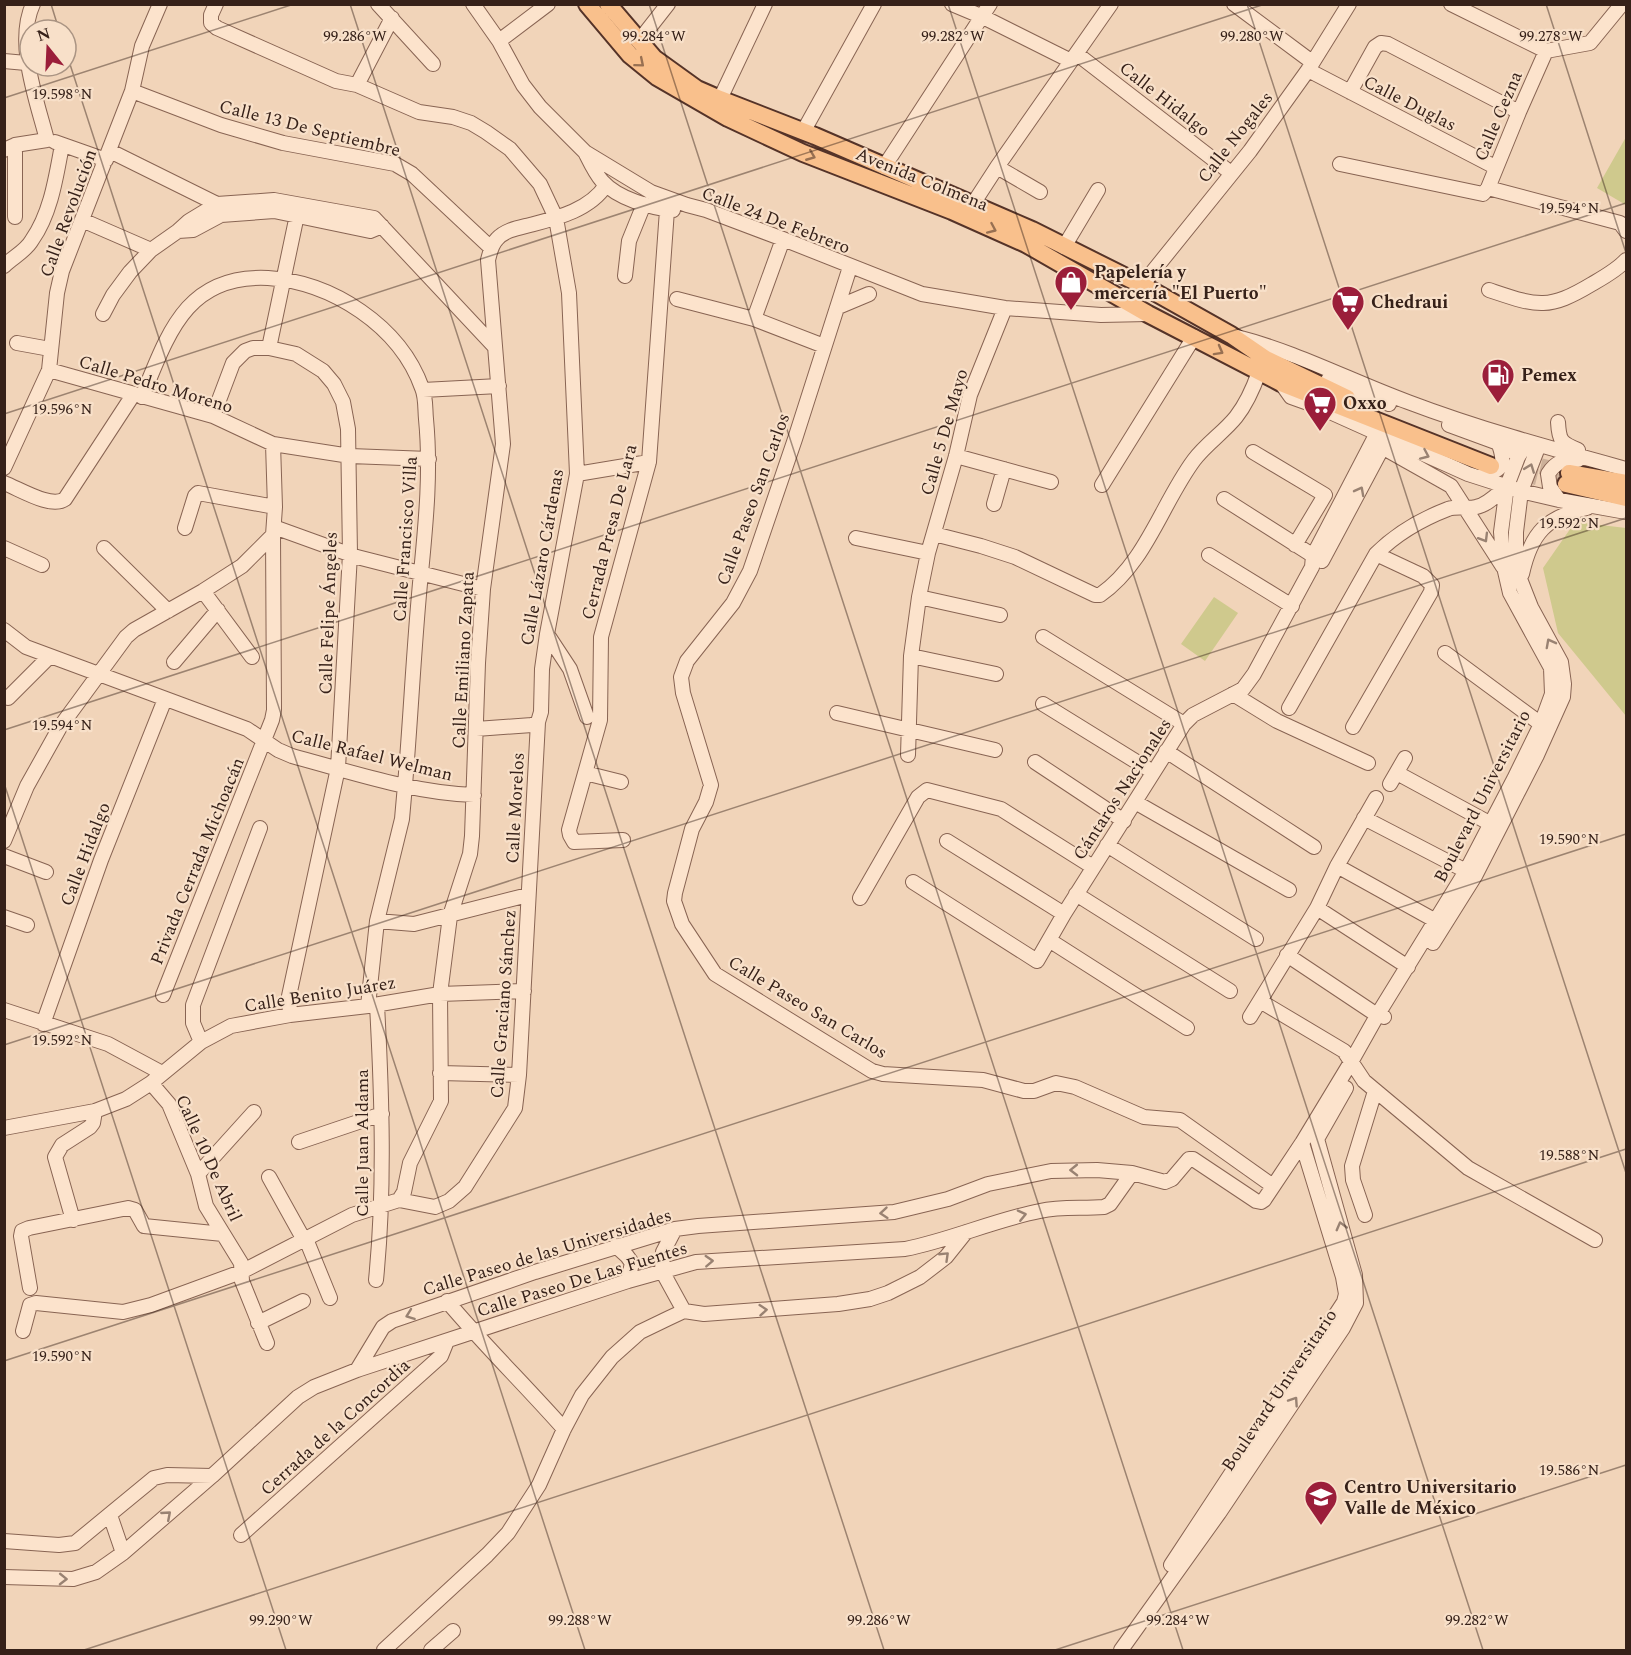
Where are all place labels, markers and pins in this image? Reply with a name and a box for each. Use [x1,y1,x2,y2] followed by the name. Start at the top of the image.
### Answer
[1094,259,1267,307] place label: Papelería y mercería "El Puerto"
[1053,264,1089,311] shop icon: Papelería y mercería "El Puerto"
[1330,284,1366,331] supermarket icon: Chedraui
[1371,289,1448,316] place label: Chedraui
[1480,357,1516,404] fuel station icon: Pemex
[1521,362,1577,389] place label: Pemex
[1302,385,1338,432] supermarket icon: Oxxo
[1343,390,1387,417] place label: Oxxo
[1344,1474,1517,1522] place label: Centro Universitario Valle de México
[1303,1479,1339,1526] school or university icon: Centro Universitario Valle de México

